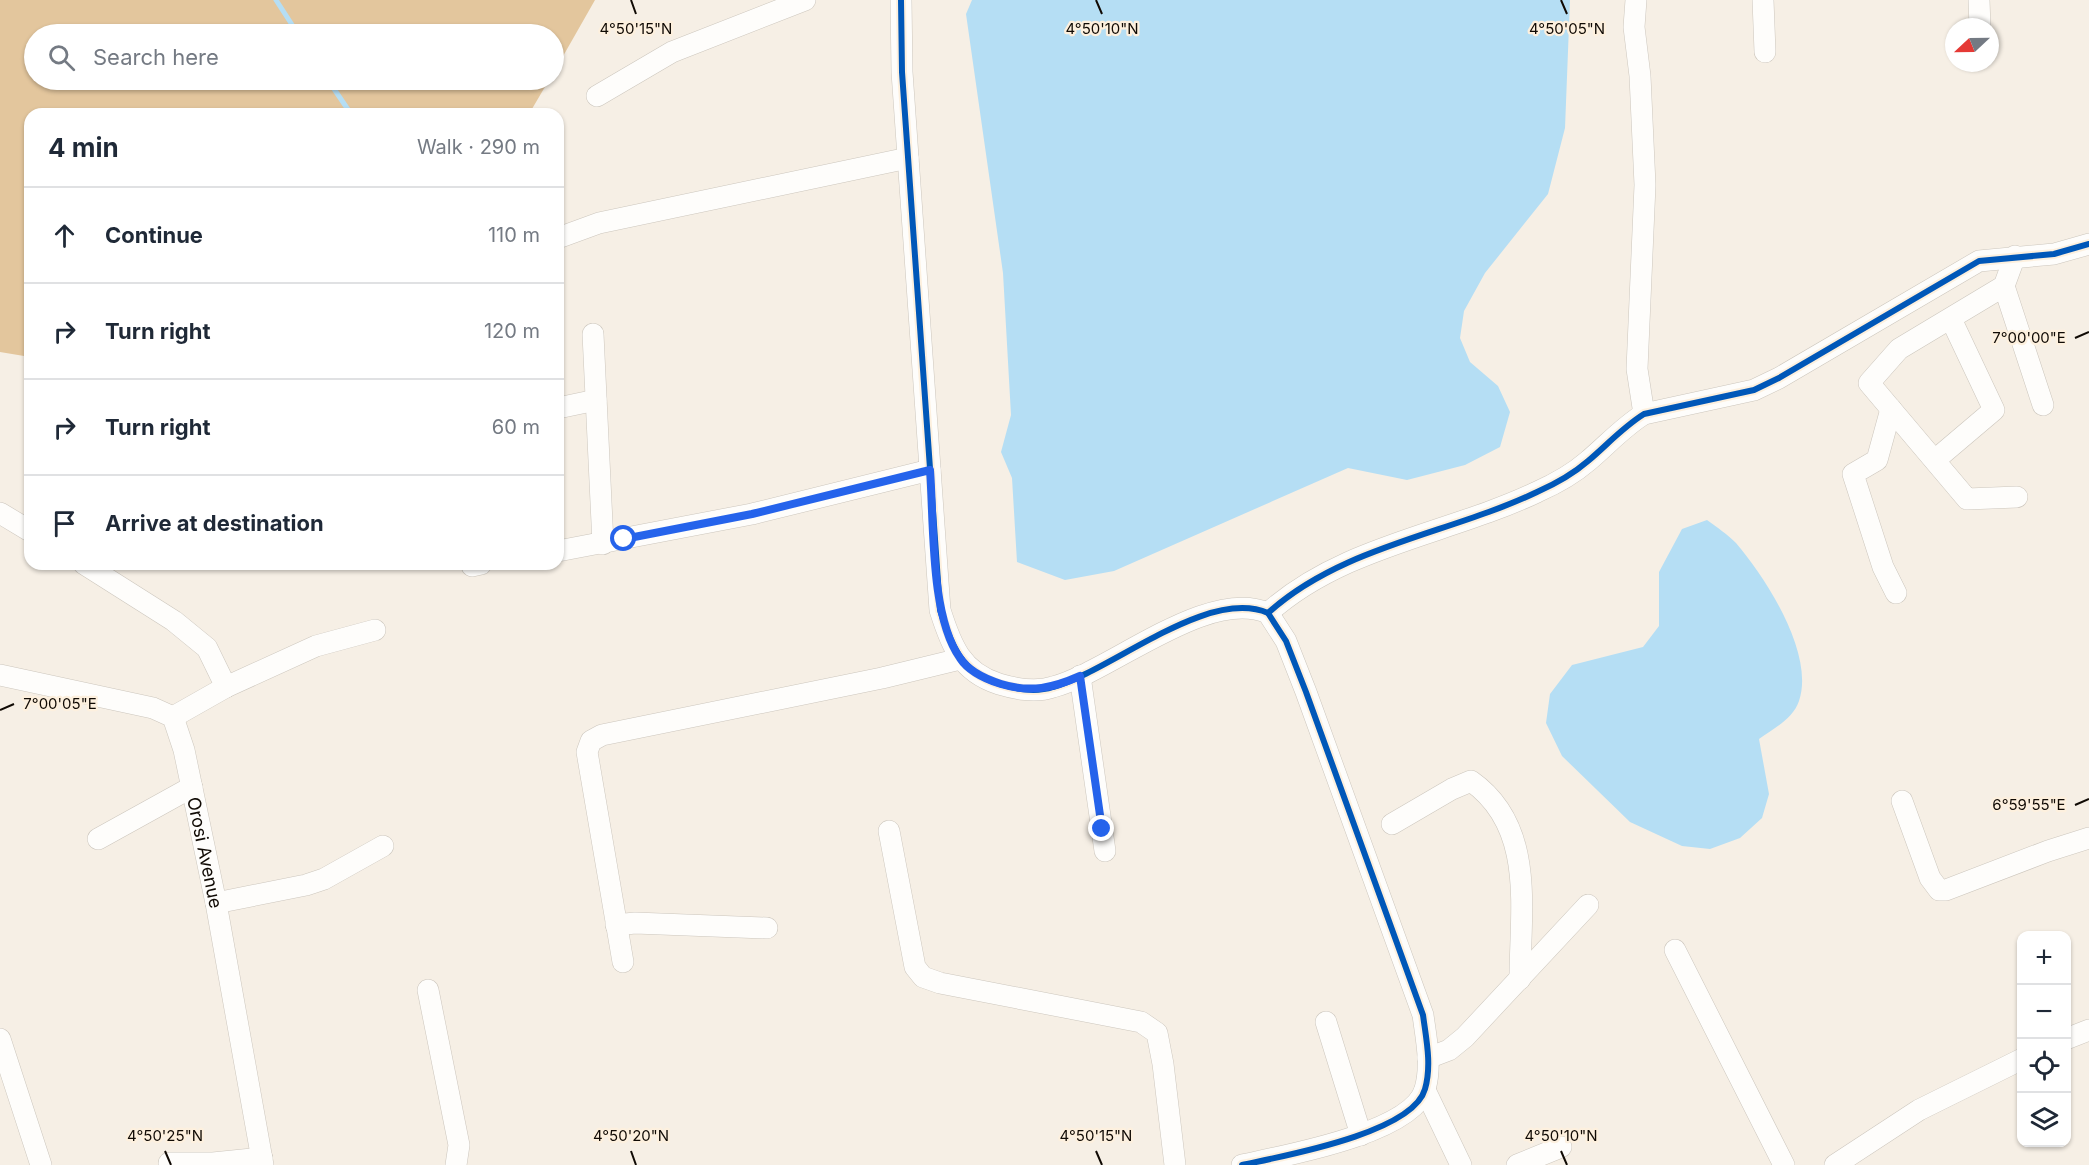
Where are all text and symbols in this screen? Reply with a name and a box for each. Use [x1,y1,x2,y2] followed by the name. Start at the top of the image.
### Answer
[1945,18,1999,72] north arrow
[600,19,672,38] text: 4°50'15"N
[1065,19,1139,38] text: 4°50'10"N
[1529,19,1605,38] text: 4°50'05"N
[24,24,564,90] search box
[45,41,78,74] icon: search
[93,44,219,70] text: Search here
[48,132,119,163] text: 4 min
[417,135,540,159] text: Walk · 290 m
[48,219,81,252] icon: ahead
[105,222,203,248] text: Continue
[488,223,540,247] text: 110 m
[48,315,81,348] icon: right
[105,318,211,344] text: Turn right
[484,319,540,343] text: 120 m
[1992,328,2066,347] text: 7°00'00"E
[48,411,81,444] icon: right
[105,414,211,440] text: Turn right
[492,415,540,439] text: 60 m
[48,507,81,540] icon: arrive
[105,510,324,536] text: Arrive at destination
[610,525,636,551] route start
[23,694,97,713] text: 7°00'05"E
[184,795,227,910] street label: Orosi Avenue
[1992,795,2066,814] text: 6°59'55"E
[1088,815,1114,841] route end
[2017,931,2071,1147] map controls
[2017,931,2071,985] button: +
[2017,985,2071,1039] button: −
[2017,1039,2071,1093] button: locate
[2017,1093,2071,1147] button: layers
[127,1126,203,1145] text: 4°50'25"N
[593,1126,669,1145] text: 4°50'20"N
[1060,1126,1132,1145] text: 4°50'15"N
[1524,1126,1598,1145] text: 4°50'10"N

